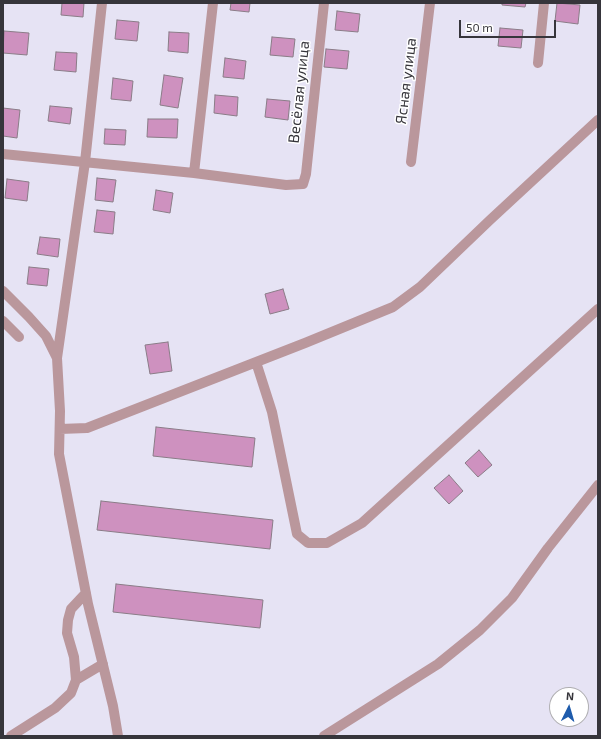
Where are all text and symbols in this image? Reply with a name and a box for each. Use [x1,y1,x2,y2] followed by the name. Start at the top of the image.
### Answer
[461,12,558,38] scale bar
[466,20,493,34] text: 50 m
[392,37,420,125] street label: Ясная улица
[285,40,313,144] street label: Весёлая улица
[549,687,589,727] north arrow
[565,689,575,702] text: N

